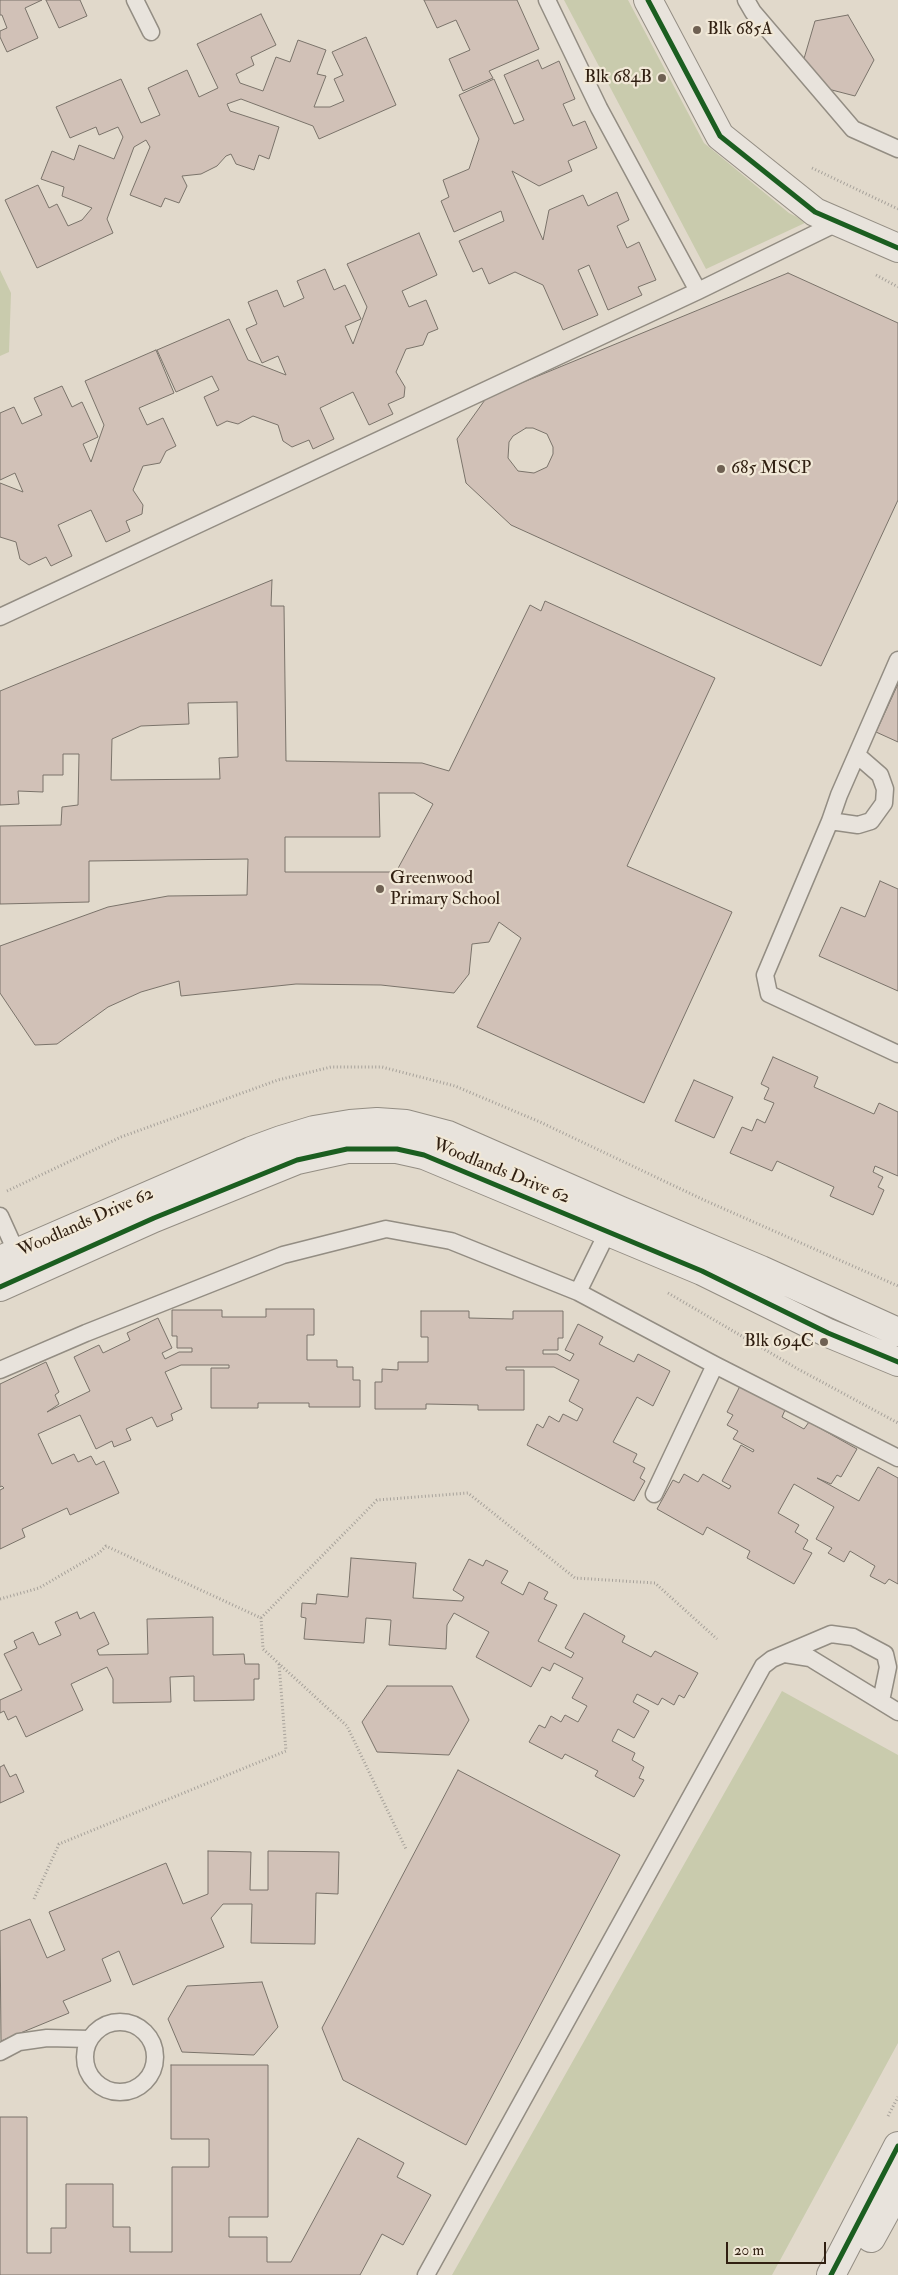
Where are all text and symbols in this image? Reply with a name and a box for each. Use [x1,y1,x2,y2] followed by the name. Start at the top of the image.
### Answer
[707,19,773,41] place label: Blk 685A
[691,24,703,36] marker: Blk 685A
[584,67,652,89] place label: Blk 684B
[656,72,668,84] marker: Blk 684B
[731,458,811,480] place label: 685 MSCP
[715,463,727,475] marker: 685 MSCP
[390,868,500,911] place label: Greenwood Primary School
[374,883,386,895] marker: Greenwood Primary School
[429,1135,573,1209] street label: Woodlands Drive 62
[15,1183,157,1263] street label: Woodlands Drive 62
[744,1331,814,1353] place label: Blk 694C
[818,1336,830,1348] marker: Blk 694C
[728,2232,828,2264] scale bar
[734,2241,764,2260] text: 20 m

